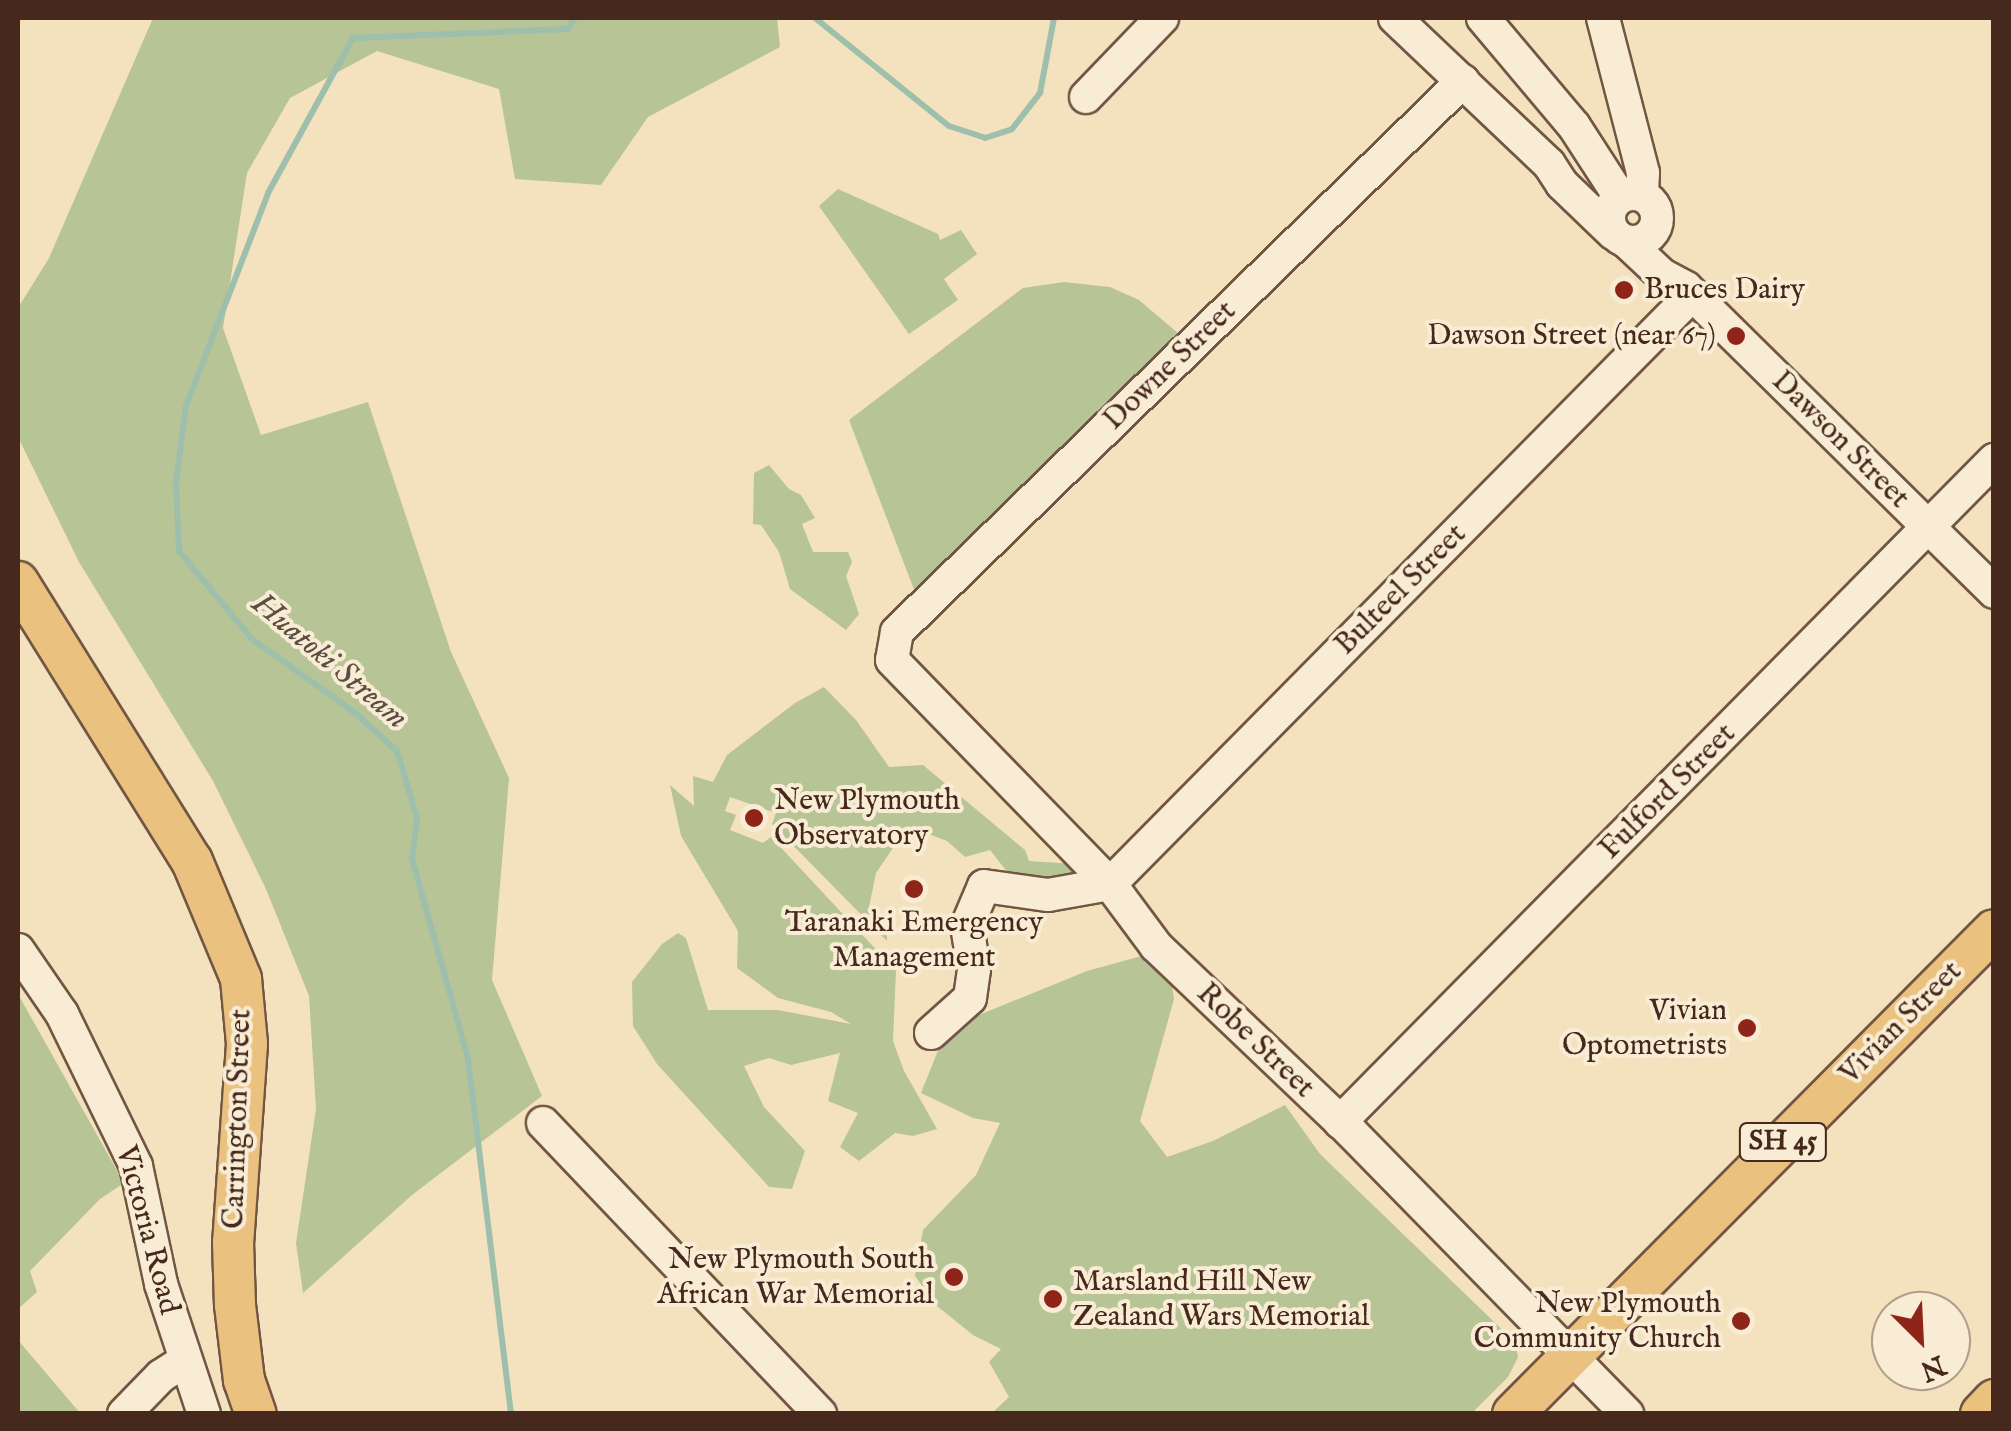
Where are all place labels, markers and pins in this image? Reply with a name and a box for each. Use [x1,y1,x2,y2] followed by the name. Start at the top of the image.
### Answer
[1644,272,1805,308] place label: Bruces Dairy
[1613,279,1635,301] marker: Bruces Dairy
[1427,318,1716,354] place label: Dawson Street (near 67)
[1725,325,1747,347] marker: Dawson Street (near 67)
[774,783,960,854] place label: New Plymouth Observatory
[743,807,765,829] marker: New Plymouth Observatory
[903,878,925,900] marker: Taranaki Emergency Management
[785,905,1043,976] place label: Taranaki Emergency Management
[1562,993,1727,1064] place label: Vivian Optometrists
[1736,1017,1758,1039] marker: Vivian Optometrists
[657,1242,934,1312] place label: New Plymouth South African War Memorial
[1073,1264,1369,1334] place label: Marsland Hill New Zealand Wars Memorial
[943,1266,965,1288] marker: New Plymouth South African War Memorial
[1474,1286,1721,1356] place label: New Plymouth Community Church
[1042,1288,1064,1310] marker: Marsland Hill New Zealand Wars Memorial
[1730,1310,1752,1332] marker: New Plymouth Community Church

